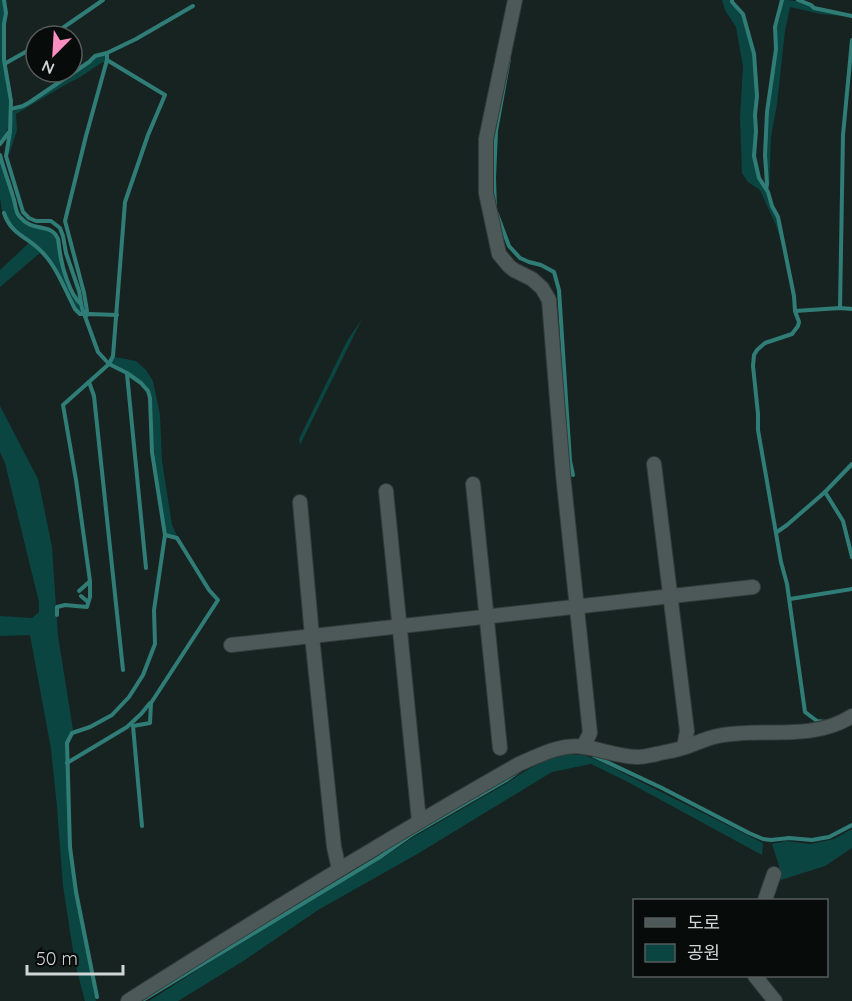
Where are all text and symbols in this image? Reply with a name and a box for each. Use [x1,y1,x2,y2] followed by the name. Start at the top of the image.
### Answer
[24,24,84,84] north arrow
[38,56,57,79] text: N
[633,899,828,977] legend
[687,911,720,934] text: 도로
[27,938,123,976] scale bar
[687,941,720,964] text: 공원
[36,947,78,970] text: 50 m

